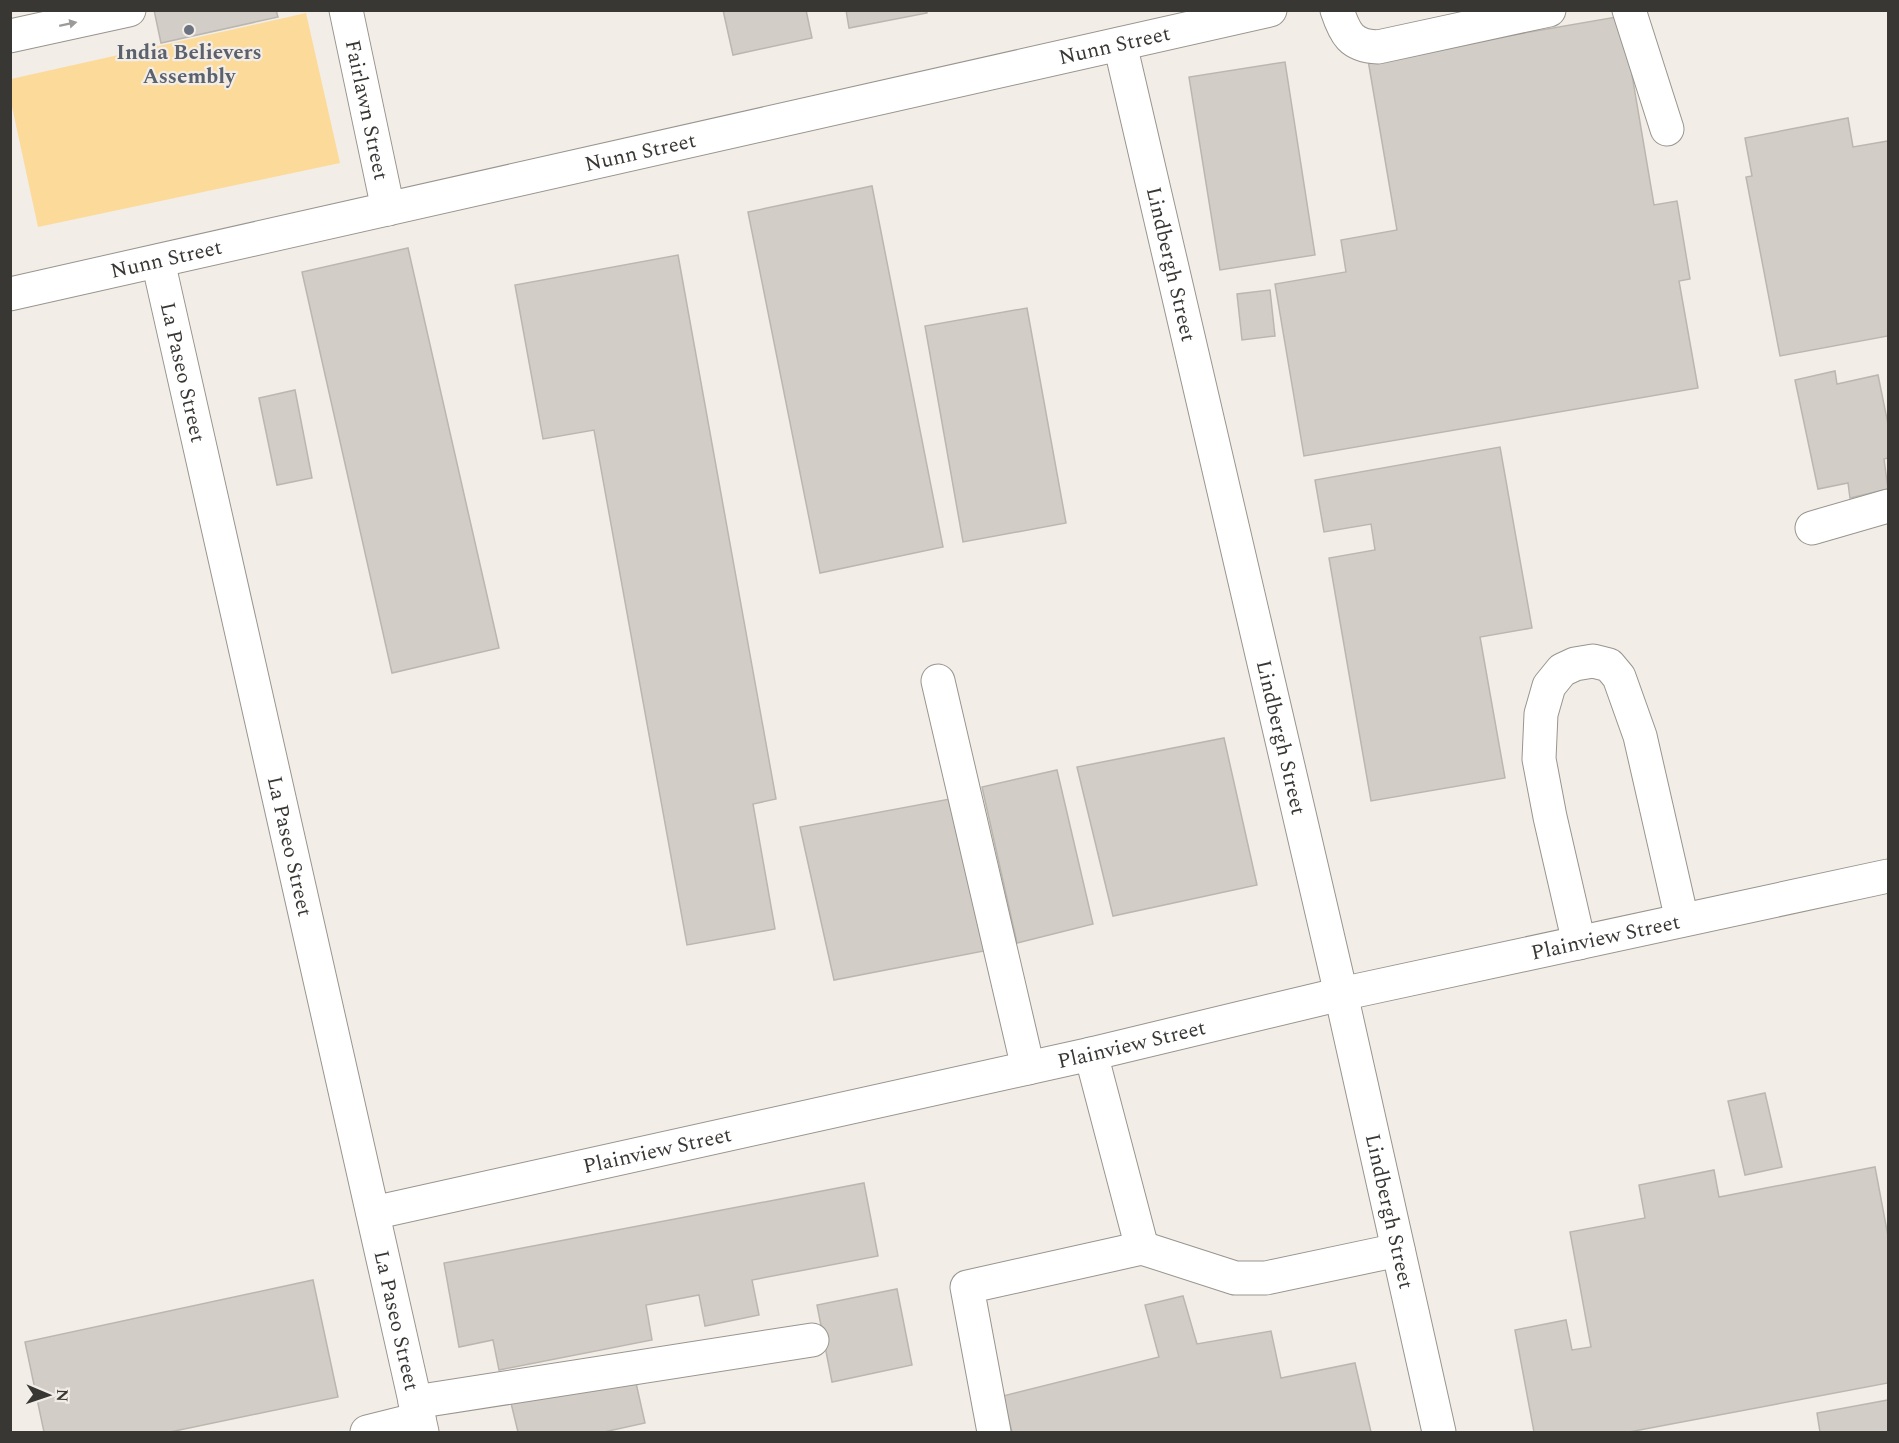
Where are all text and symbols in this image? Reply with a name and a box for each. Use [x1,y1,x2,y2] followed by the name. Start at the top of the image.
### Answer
[1056,18,1173,74] street label: Nunn Street
[58,19,77,28] one-way arrow
[182,23,196,37] marker: India Believers Assembly
[116,37,262,93] place label: India Believers Assembly
[336,37,396,183] street label: Fairlawn Street
[582,125,699,181] street label: Nunn Street
[1137,184,1204,345] street label: Lindbergh Street
[107,232,225,288] street label: Nunn Street
[151,299,213,446] street label: La Paseo Street
[1247,657,1314,818] street label: Lindbergh Street
[258,773,320,920] street label: La Paseo Street
[1528,906,1683,970] street label: Plainview Street
[1054,1012,1209,1078] street label: Plainview Street
[580,1119,735,1183] street label: Plainview Street
[1356,1131,1422,1292] street label: Lindbergh Street
[365,1247,427,1394] street label: La Paseo Street
[18,1365,78,1425] north arrow
[50,1389,74,1402] text: N

